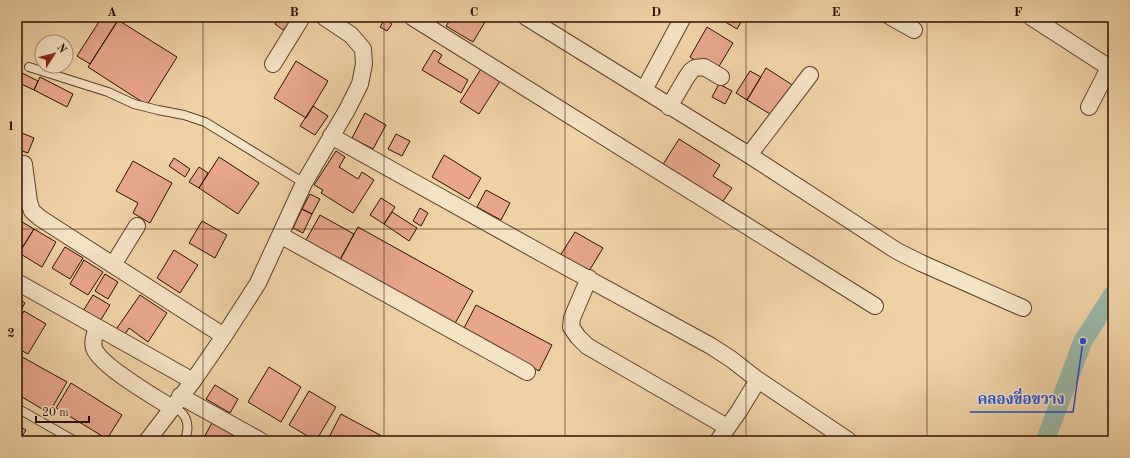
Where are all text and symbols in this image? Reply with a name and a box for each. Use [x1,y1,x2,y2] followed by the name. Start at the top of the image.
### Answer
[107,6,117,19] text: A
[289,6,299,19] text: B
[470,6,478,19] text: C
[651,6,661,19] text: D
[832,6,841,19] text: E
[1014,6,1023,19] text: F
[34,34,74,74] north arrow
[54,42,68,56] text: N
[7,120,15,133] text: 1
[7,327,15,340] text: 2
[970,385,1073,412] callout: คลองขื่อขวาง
[977,388,1065,408] text: คลองขื่อขวาง
[36,398,89,424] scale bar
[42,407,69,419] text: 20 m

